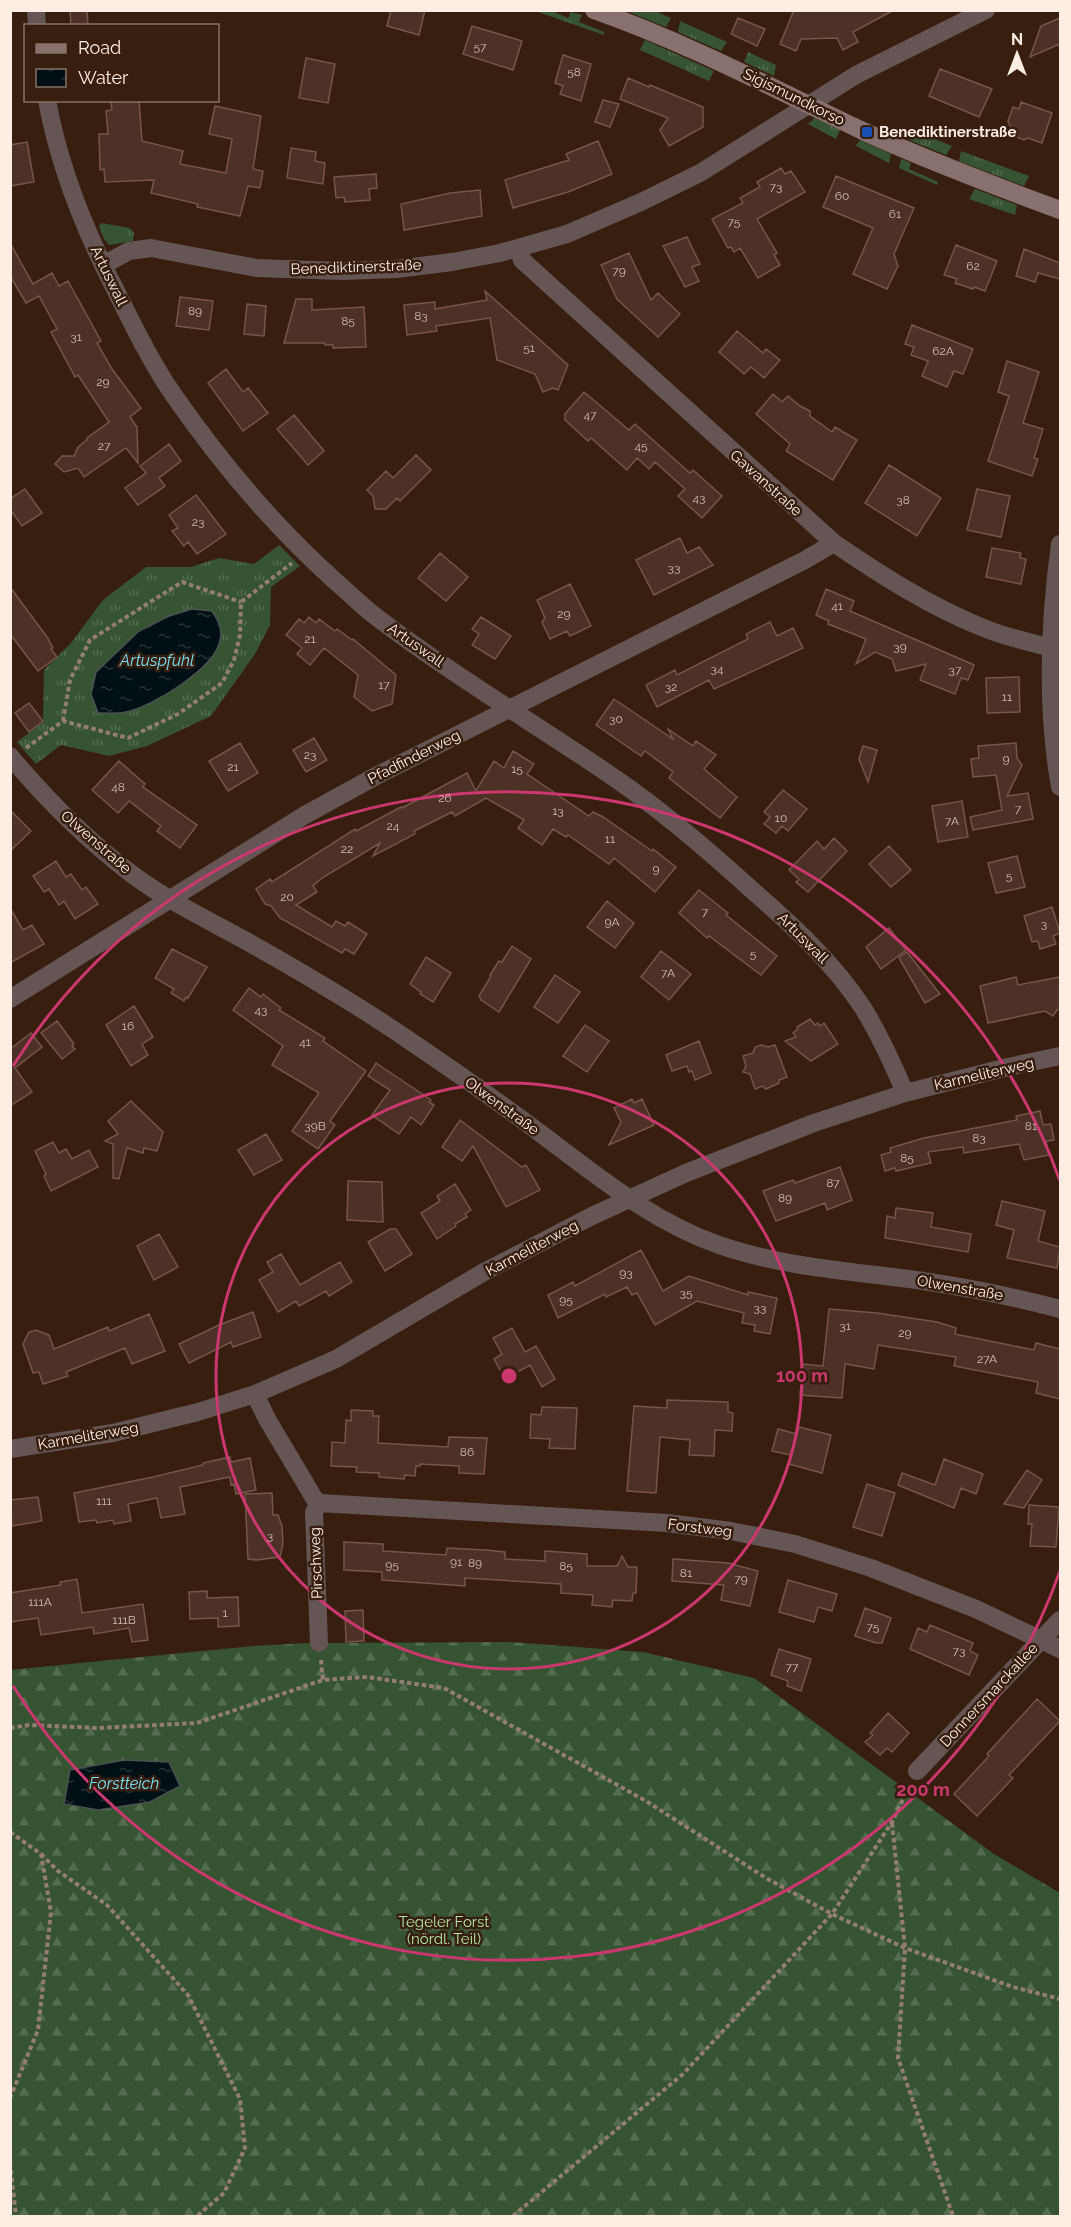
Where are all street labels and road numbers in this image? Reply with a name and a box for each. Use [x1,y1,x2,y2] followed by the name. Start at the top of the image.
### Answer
[740,65,848,129] street label: Sigismundkorso
[87,243,132,310] street label: Artuswall
[290,256,422,278] street label: Benediktinerstraße
[726,446,806,520] street label: Gawanstraße
[384,619,448,671] street label: Artuswall
[365,726,463,788] street label: Pfadfinderweg
[57,807,135,878] street label: Olwenstraße
[774,909,833,968] street label: Artuswall
[932,1054,1036,1094] street label: Karmeliterweg
[461,1073,543,1139] street label: Olwenstraße
[483,1216,581,1280] street label: Karmeliterweg
[915,1272,1005,1304] street label: Olwenstraße
[36,1418,140,1454] street label: Karmeliterweg
[667,1515,733,1541] street label: Forstweg
[306,1527,326,1599] street label: Pirschweg
[936,1639,1042,1751] street label: Donnersmarckallee

